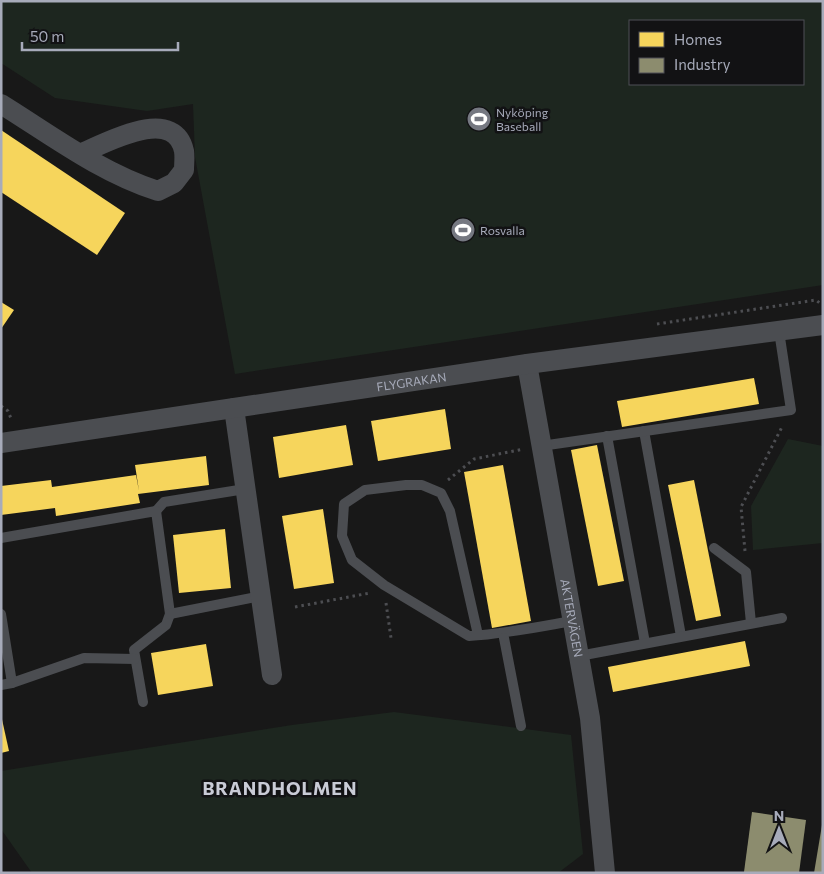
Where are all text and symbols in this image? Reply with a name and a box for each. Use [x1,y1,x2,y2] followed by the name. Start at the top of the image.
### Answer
[22,20,179,52] scale bar
[629,20,804,85] legend
[30,27,64,45] text: 50 m
[674,30,722,48] text: Homes
[674,55,731,73] text: Industry
[496,105,549,133] place label: Nyköping Baseball
[466,106,492,132] sports icon: Nyköping Baseball
[450,217,476,243] sports icon: Rosvalla
[480,223,525,237] place label: Rosvalla
[376,369,447,394] street label: FLYGRAKAN
[558,578,586,658] street label: AKTERVÄGEN
[202,777,358,799] district label: BRANDHOLMEN
[754,804,804,854] north arrow
[774,807,784,824] text: N

